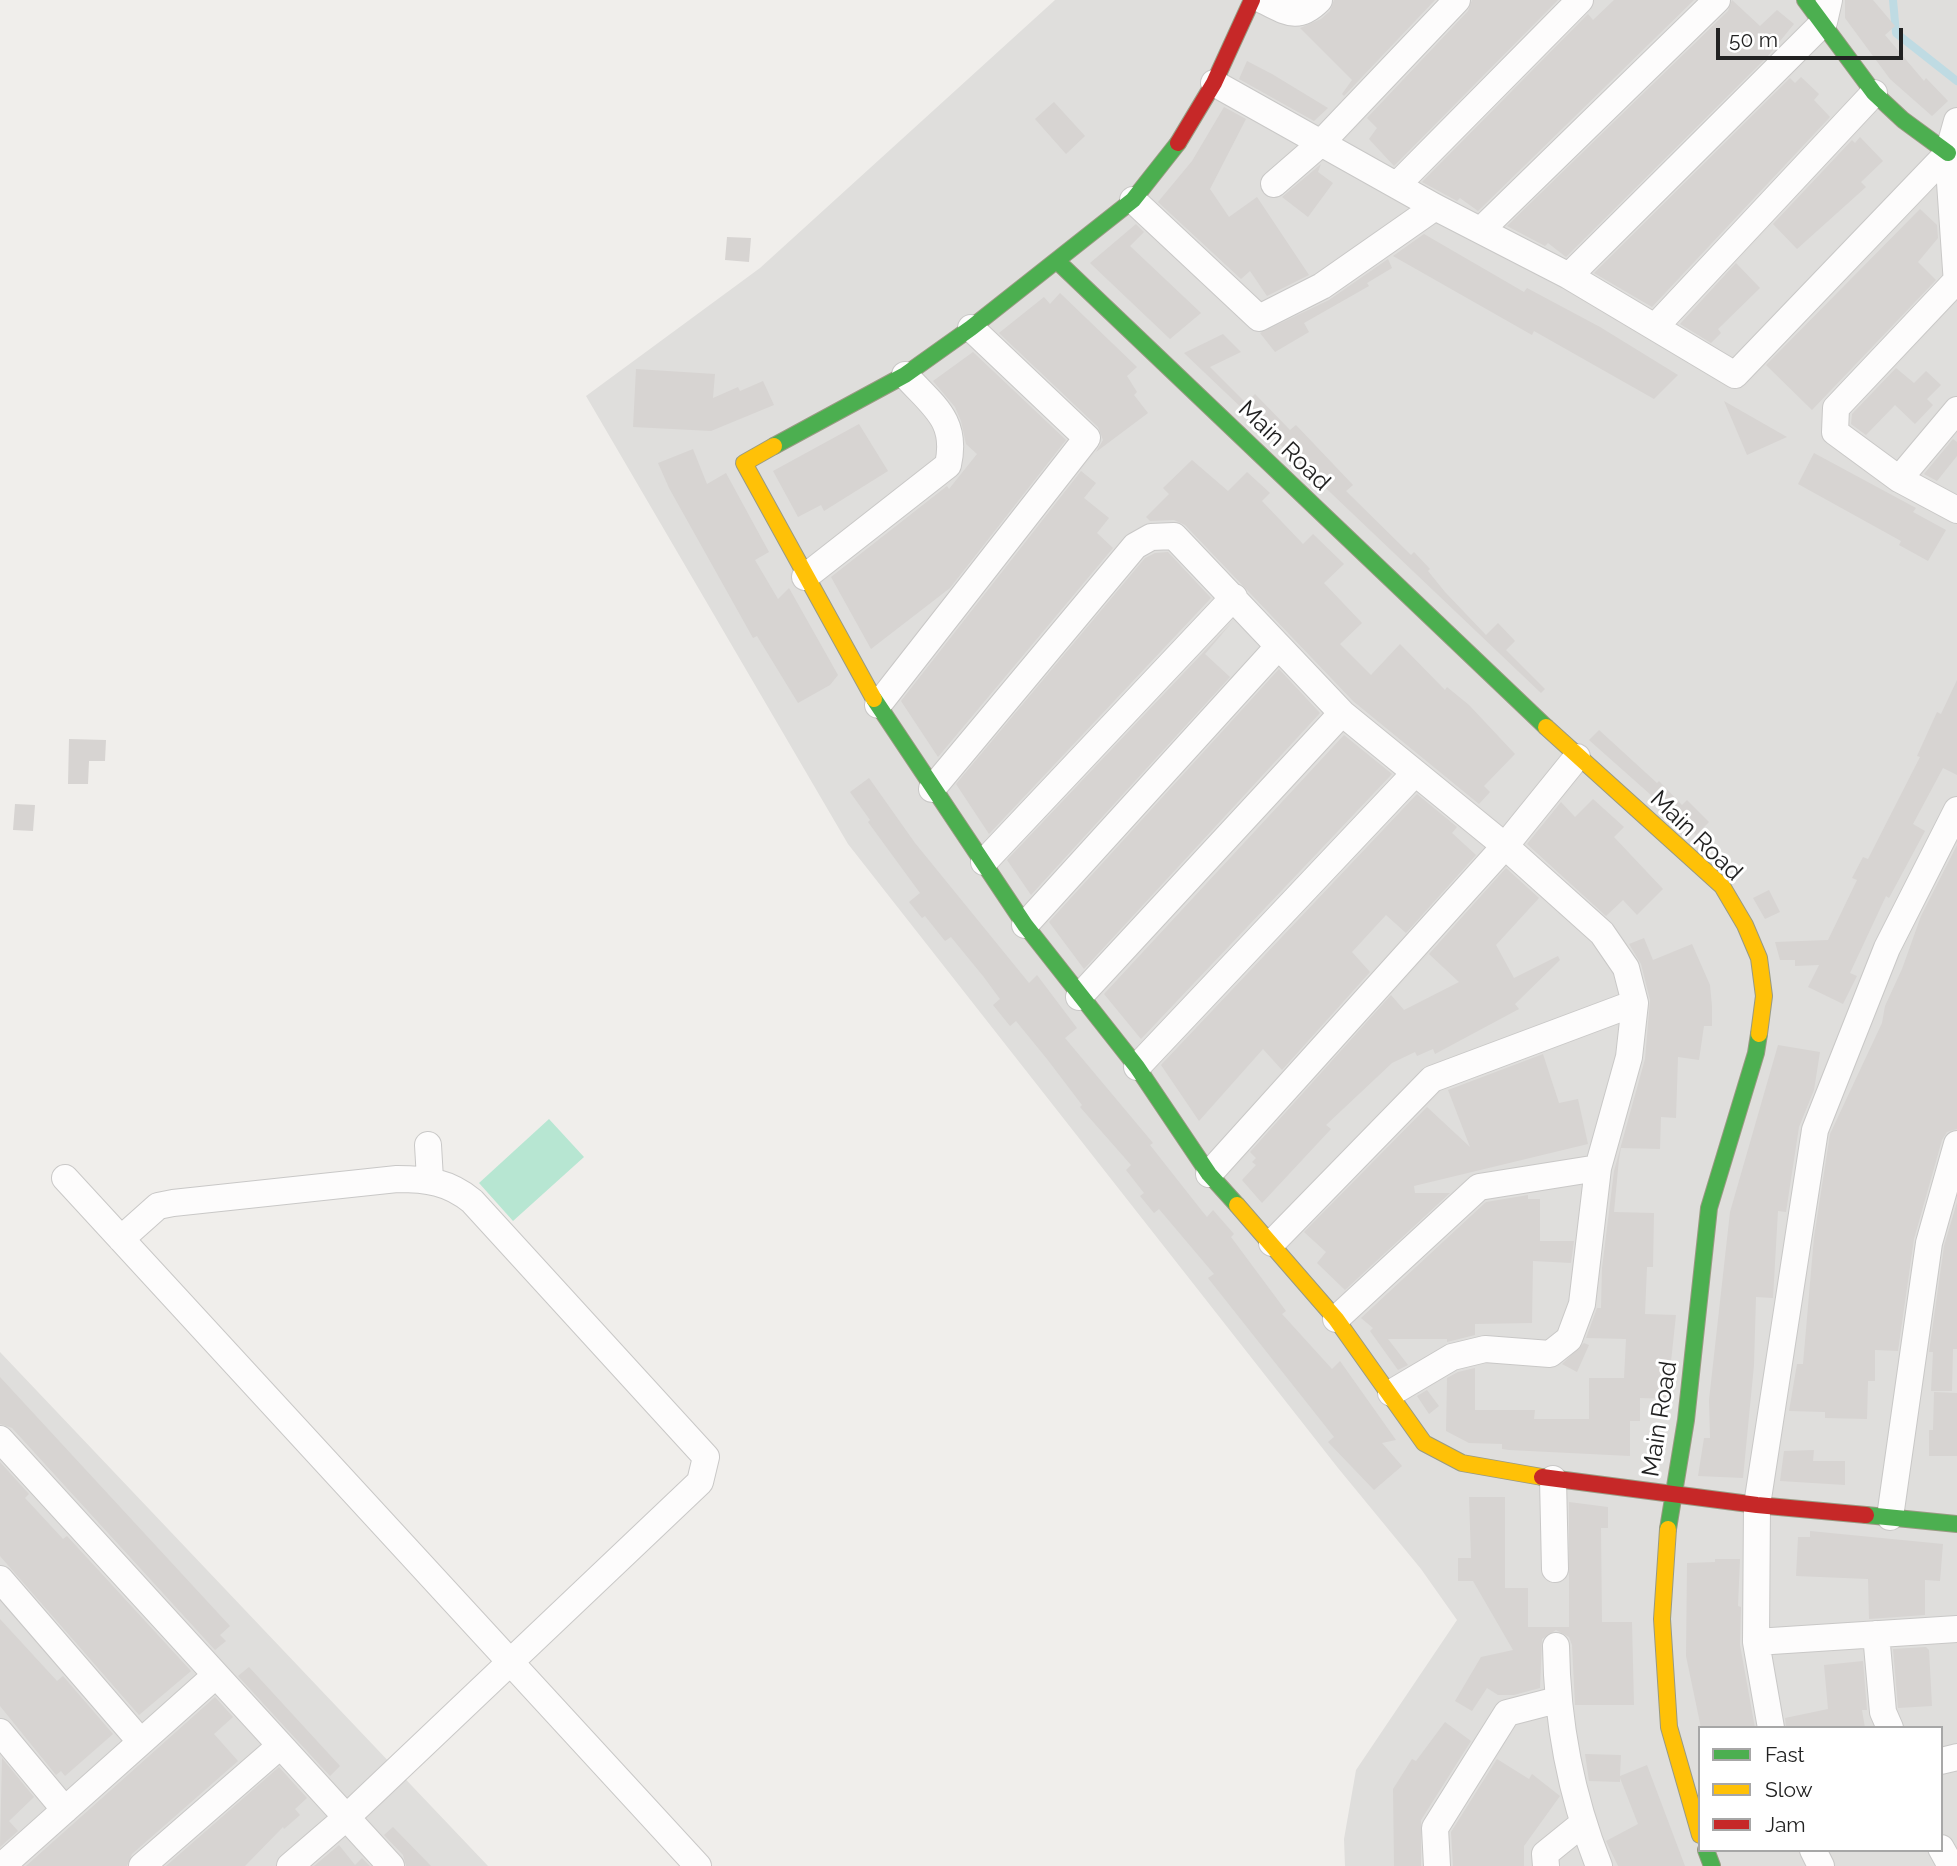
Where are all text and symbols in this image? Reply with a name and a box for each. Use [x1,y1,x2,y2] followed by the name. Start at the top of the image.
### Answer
[1719,14,1906,58] scale bar
[1729,27,1778,52] text: 50 m
[1232,395,1336,497] street label: Main Road
[1644,785,1748,887] street label: Main Road
[1637,1359,1683,1479] street label: Main Road
[1698,1726,1943,1852] legend
[1765,1742,1805,1767] text: Fast
[1765,1777,1813,1802] text: Slow
[1765,1812,1806,1837] text: Jam

